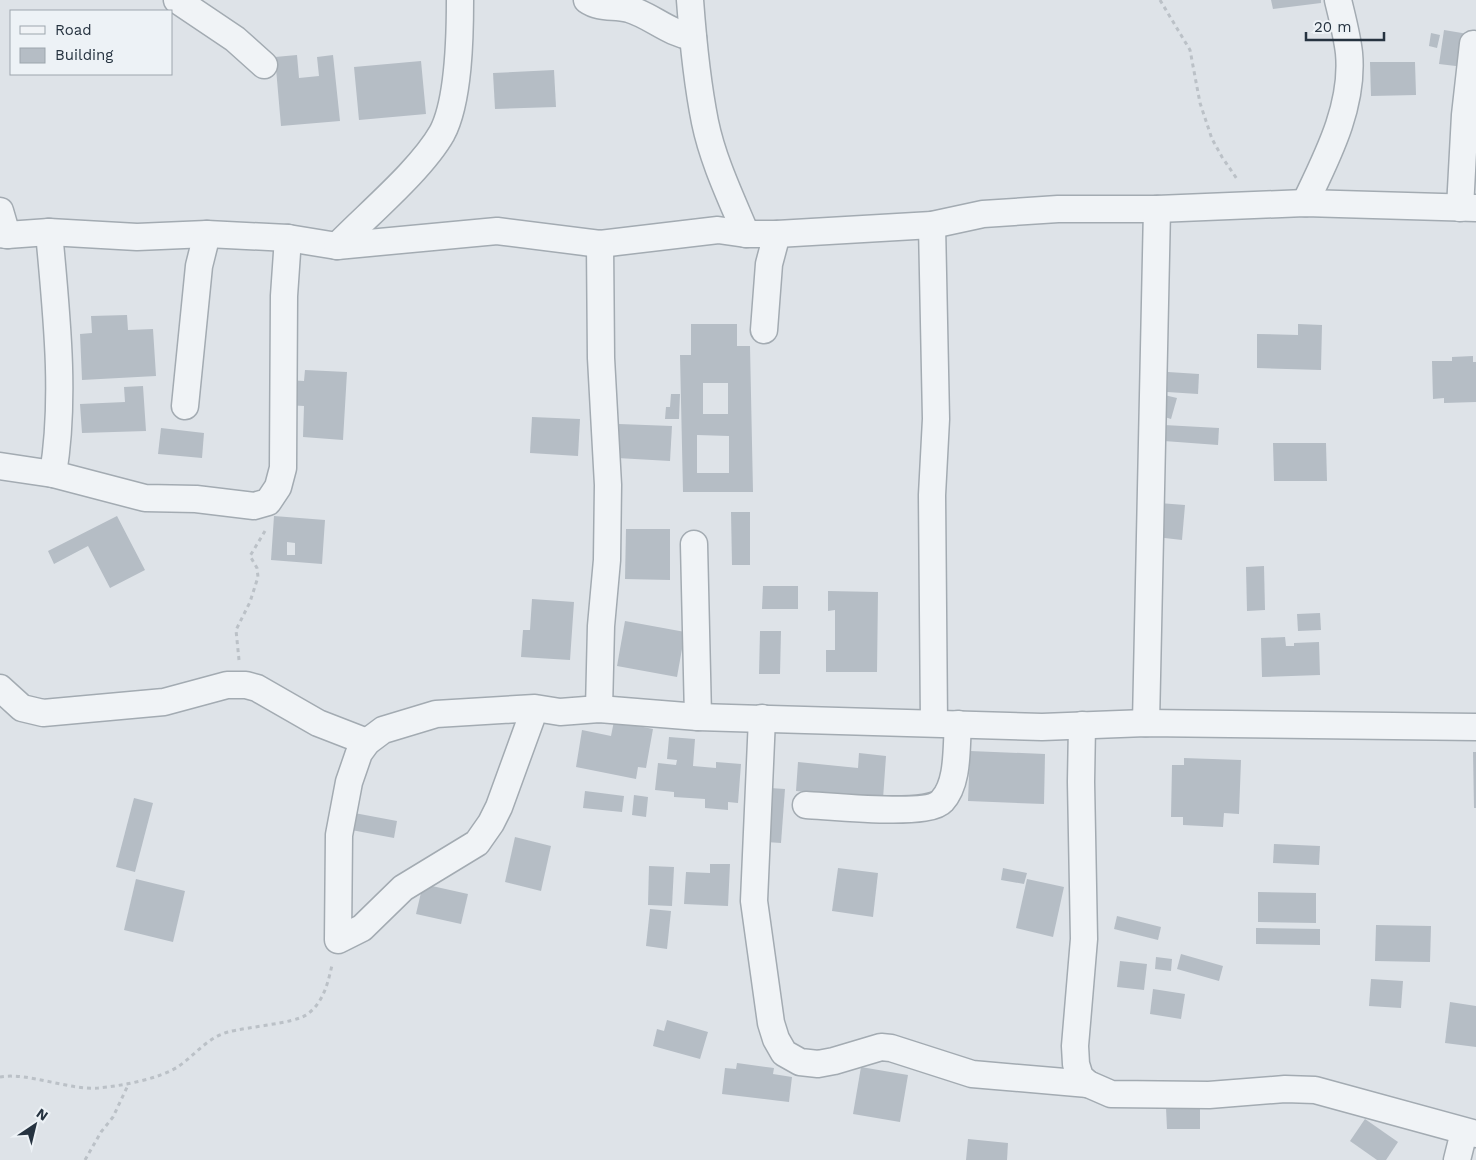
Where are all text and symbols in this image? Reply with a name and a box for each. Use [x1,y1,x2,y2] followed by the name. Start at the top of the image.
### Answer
[10,10,172,75] legend
[1306,10,1384,42] scale bar
[1314,18,1352,36] text: 20 m
[55,21,92,39] text: Road
[55,46,113,64] text: Building
[10,1100,60,1150] north arrow
[34,1105,51,1124] text: N

